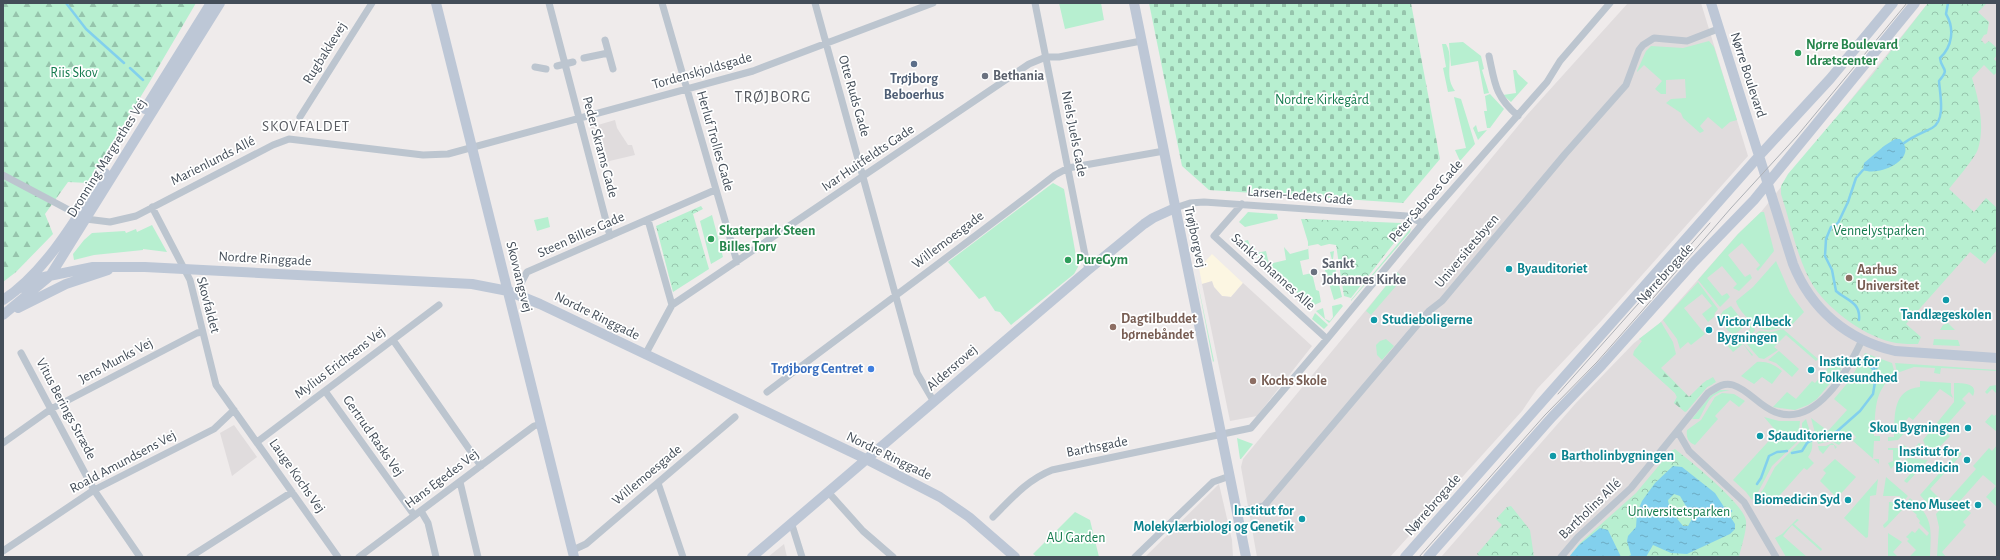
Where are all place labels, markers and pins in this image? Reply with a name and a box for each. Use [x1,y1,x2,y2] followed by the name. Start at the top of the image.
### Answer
[1806,38,1899,68] place label: Nørre Boulevard Idrætscenter
[1793,48,1803,58] marker: Nørre Boulevard Idrætscenter
[909,59,919,69] marker: Trøjborg Beboerhus
[993,69,1045,83] place label: Bethania
[980,71,990,81] marker: Bethania
[884,72,944,102] place label: Trøjborg Beboerhus
[719,224,815,254] place label: Skaterpark Steen Billes Torv
[706,234,716,244] marker: Skaterpark Steen Billes Torv
[1076,253,1128,267] place label: PureGym
[1063,255,1073,265] marker: PureGym
[1322,257,1407,287] place label: Sankt Johannes Kirke
[1517,262,1588,276] place label: Byauditoriet
[1857,263,1920,293] place label: Aarhus Universitet
[1504,264,1514,274] marker: Byauditoriet
[1309,267,1319,277] marker: Sankt Johannes Kirke
[1844,273,1854,283] marker: Aarhus Universitet
[1941,295,1951,305] marker: Tandlægeskolen
[1900,308,1992,322] place label: Tandlægeskolen
[1121,312,1197,342] place label: Dagtilbuddet børnebåndet
[1382,313,1473,327] place label: Studieboligerne
[1369,315,1379,325] marker: Studieboligerne
[1717,315,1791,345] place label: Victor Albeck Bygningen
[1108,322,1118,332] marker: Dagtilbuddet børnebåndet
[1704,325,1714,335] marker: Victor Albeck Bygningen
[1819,355,1898,385] place label: Institut for Folkesundhed
[771,362,863,376] place label: Trøjborg Centret
[866,364,876,374] marker: Trøjborg Centret
[1806,365,1816,375] marker: Institut for Folkesundhed
[1261,374,1327,388] place label: Kochs Skole
[1248,376,1258,386] marker: Kochs Skole
[1870,421,1960,435] place label: Skou Bygningen
[1963,423,1973,433] marker: Skou Bygningen
[1768,429,1853,443] place label: Søauditorierne
[1755,431,1765,441] marker: Søauditorierne
[1895,445,1959,475] place label: Institut for Biomedicin
[1561,449,1674,463] place label: Bartholinbygningen
[1548,451,1558,461] marker: Bartholinbygningen
[1962,455,1972,465] marker: Institut for Biomedicin
[1754,493,1841,507] place label: Biomedicin Syd
[1843,495,1853,505] marker: Biomedicin Syd
[1894,498,1970,512] place label: Steno Museet
[1973,500,1983,510] marker: Steno Museet
[1133,504,1294,534] place label: Institut for Molekylærbiologi og Genetik
[1297,514,1307,524] marker: Institut for Molekylærbiologi og Genetik

